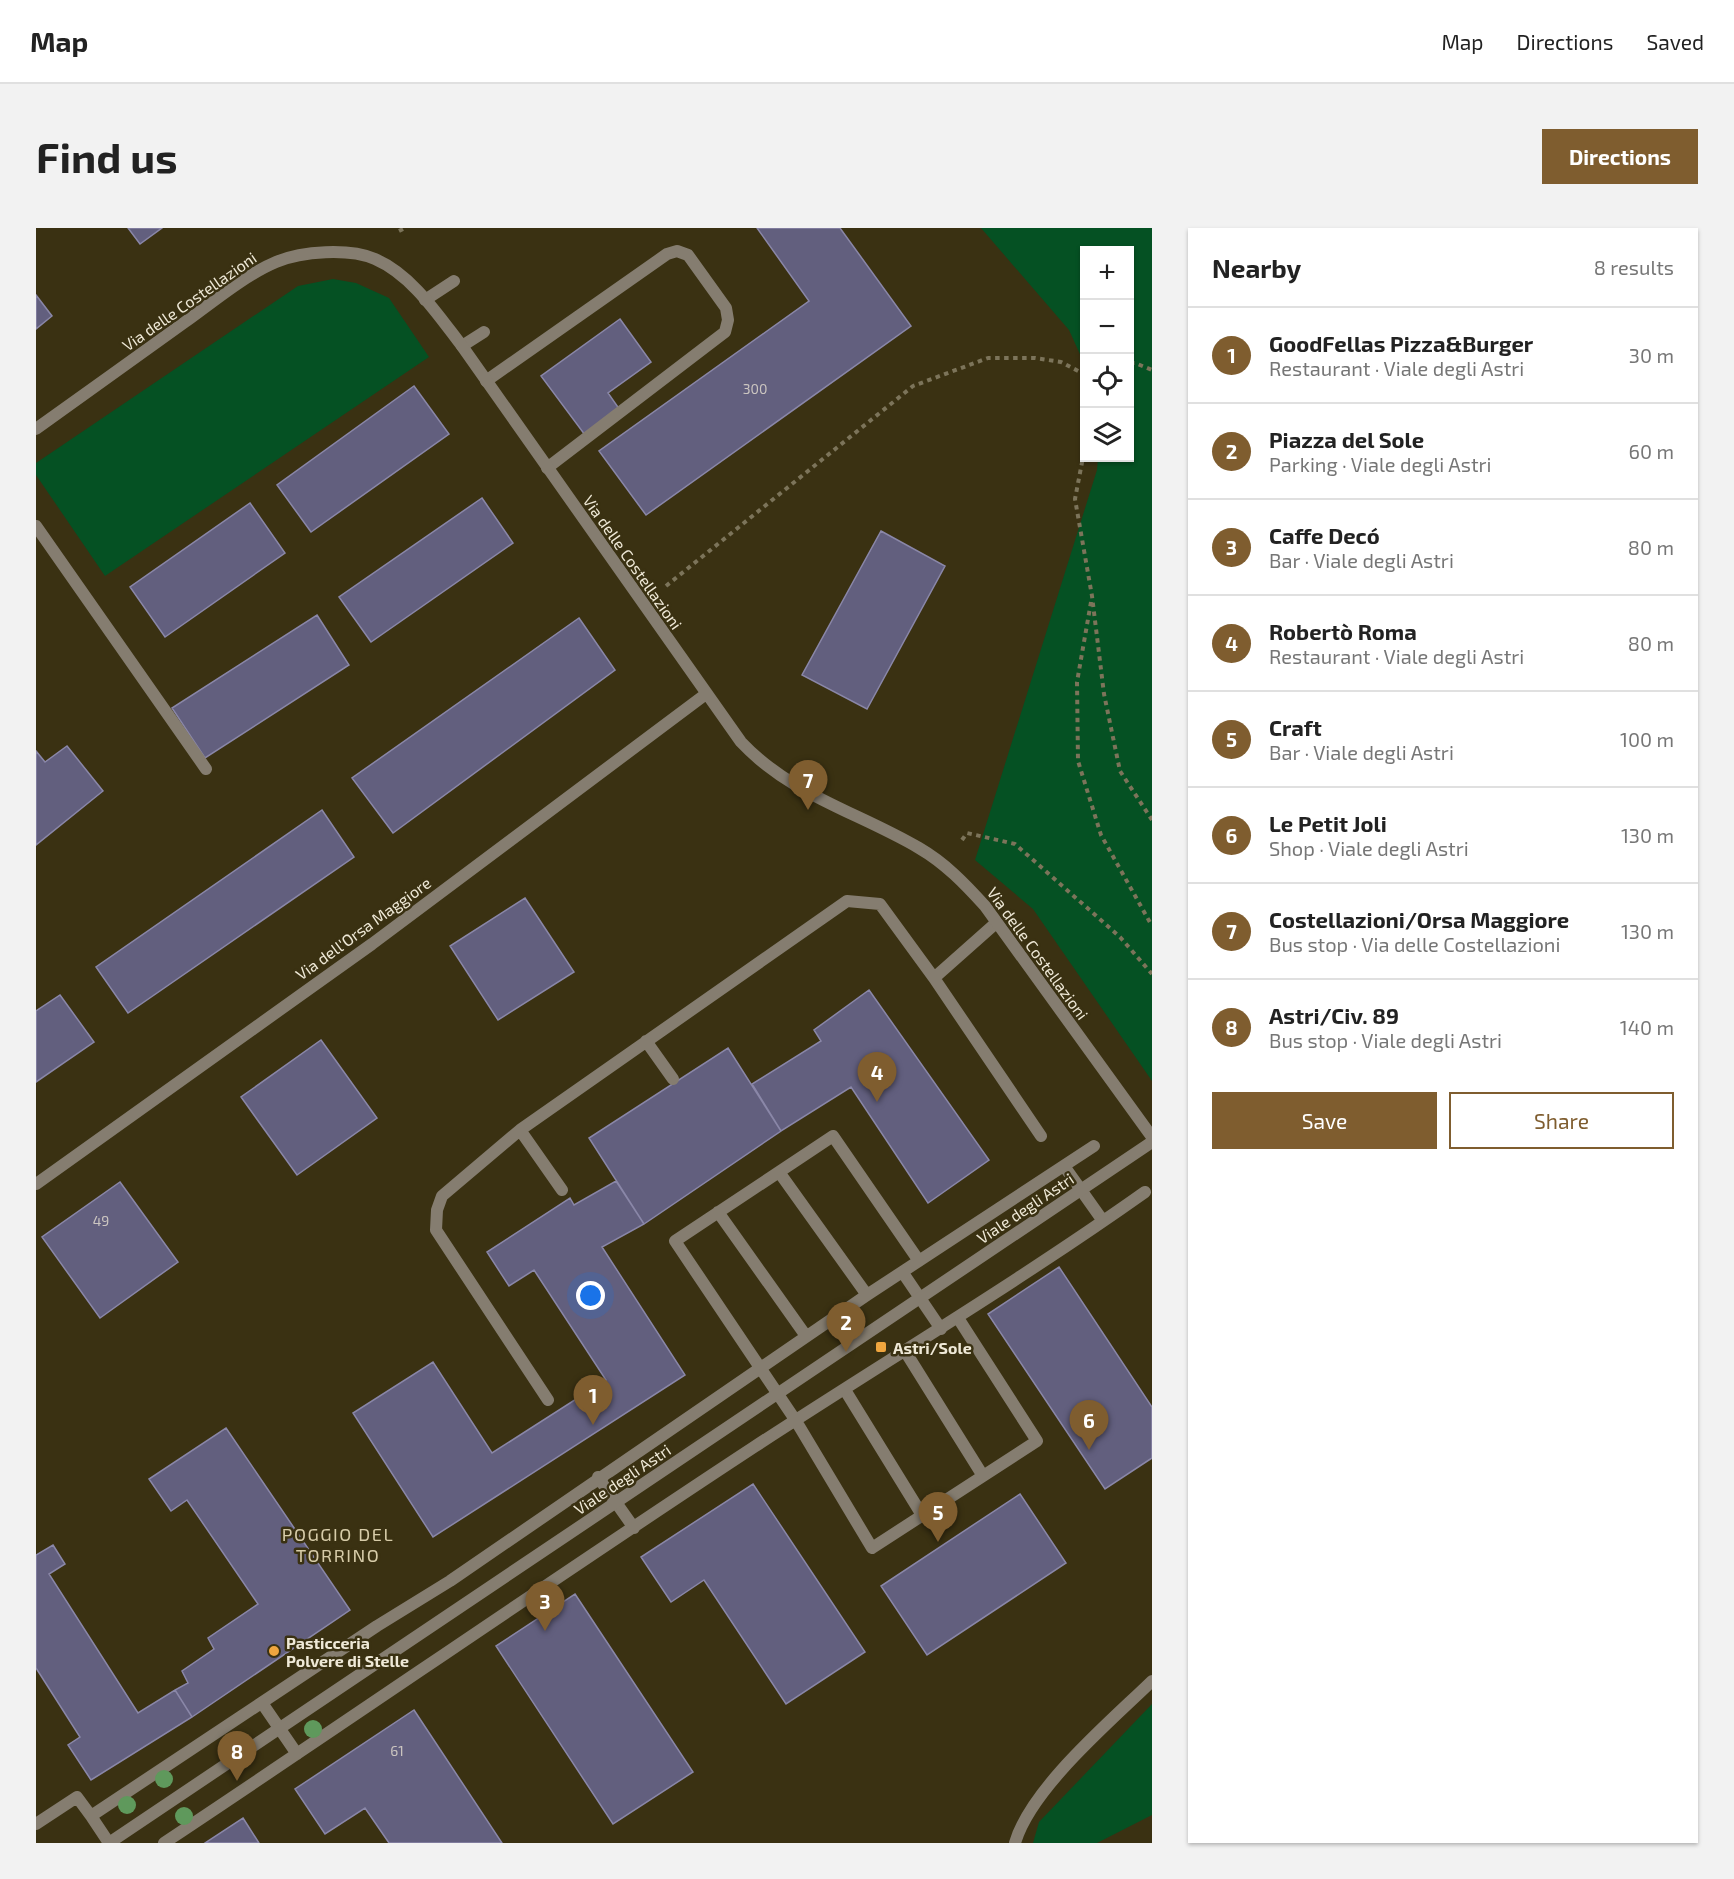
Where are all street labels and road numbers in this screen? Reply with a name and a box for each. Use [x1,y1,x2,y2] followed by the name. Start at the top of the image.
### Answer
[118,248,260,354] street label: Via delle Costellazioni
[580,491,686,633] street label: Via delle Costellazioni
[292,873,434,983] street label: Via dell'Orsa Maggiore
[984,883,1092,1023] street label: Via delle Costellazioni
[973,1169,1077,1247] street label: Viale degli Astri
[570,1440,674,1518] street label: Viale degli Astri

